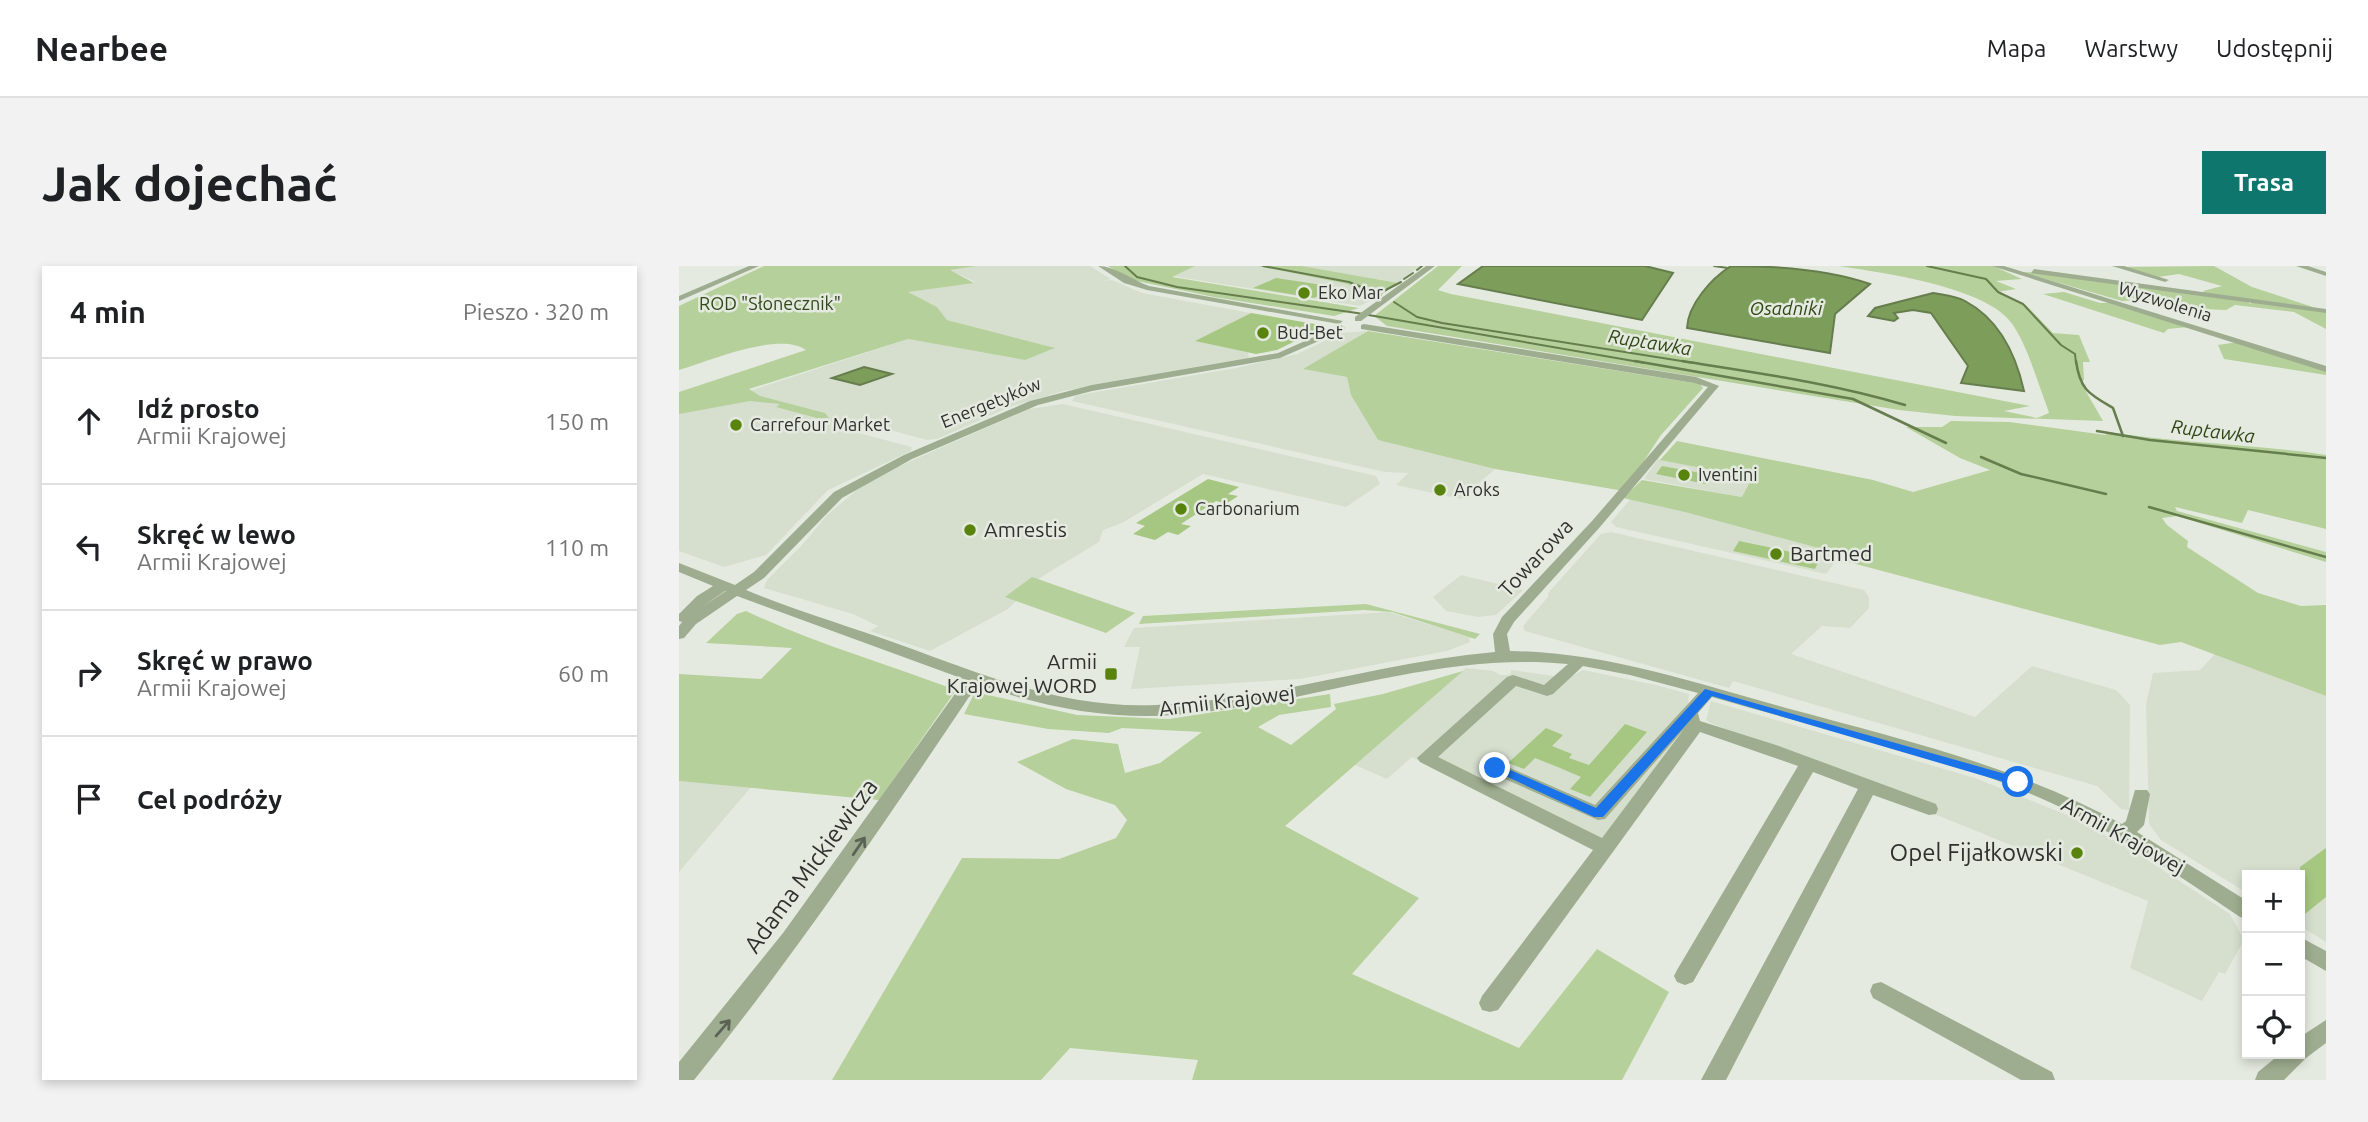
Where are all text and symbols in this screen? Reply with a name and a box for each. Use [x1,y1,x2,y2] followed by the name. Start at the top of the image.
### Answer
[35,30,168,67] text: Nearbee
[1987,35,2046,62] text: Mapa
[2084,35,2178,62] text: Warstwy
[2216,35,2333,62] text: Udostępnij
[2202,151,2326,214] button: Trasa
[42,155,337,210] text: Jak dojechać
[2116,277,2214,325] street label: Wyzwolenia
[1318,282,1383,302] place label: Eko Mar
[1296,285,1312,301] marker: Eko Mar
[699,293,841,313] park label: ROD "Słonecznik"
[70,295,146,329] text: 4 min
[1749,297,1824,319] water label: Osadniki
[463,299,609,324] text: Pieszo · 320 m
[1277,322,1343,342] place label: Bud-Bet
[1255,325,1271,341] marker: Bud-Bet
[1607,325,1693,359] water label: Ruptawka
[938,373,1044,431] street label: Energetyków
[137,394,260,423] text: Idź prosto
[70,402,108,440] icon: ahead
[545,409,609,434] text: 150 m
[750,414,890,434] place label: Carrefour Market
[2170,415,2256,447] water label: Ruptawka
[728,417,744,433] marker: Carrefour Market
[137,423,287,448] text: Armii Krajowej
[1698,464,1758,484] place label: Iventini
[1676,467,1692,483] marker: Iventini
[1454,479,1500,499] place label: Aroks
[1432,482,1448,498] marker: Aroks
[1195,498,1300,518] place label: Carbonarium
[1173,501,1189,517] marker: Carbonarium
[1493,514,1577,601] street label: Towarowa
[984,517,1067,541] place label: Amrestis
[137,520,296,549] text: Skręć w lewo
[962,522,978,538] marker: Amrestis
[70,528,108,566] icon: left
[545,535,609,560] text: 110 m
[1790,541,1872,565] place label: Bartmed
[1768,546,1784,562] marker: Bartmed
[137,549,287,574] text: Armii Krajowej
[137,646,313,675] text: Skręć w prawo
[947,649,1097,697] place label: Armii Krajowej WORD
[70,654,108,692] icon: right
[558,661,609,686] text: 60 m
[1103,666,1119,682] marker: Armii Krajowej WORD
[137,675,287,700] text: Armii Krajowej
[1158,680,1296,720] street label: Armii Krajowej
[1479,752,1510,783] route end
[2002,766,2033,797] route start
[738,773,883,958] street label: Adama Mickiewicza
[70,780,108,818] icon: arrive
[137,785,282,814] text: Cel podróży
[2058,792,2189,879] street label: Armii Krajowej
[852,837,866,856] one-way arrow
[1890,839,2063,866] place label: Opel Fijałkowski
[2069,845,2085,861] marker: Opel Fijałkowski
[2242,870,2305,1059] map controls
[2242,870,2305,933] button: +
[2242,933,2305,996] button: −
[2242,996,2305,1059] button: locate
[715,1019,731,1037] one-way arrow

